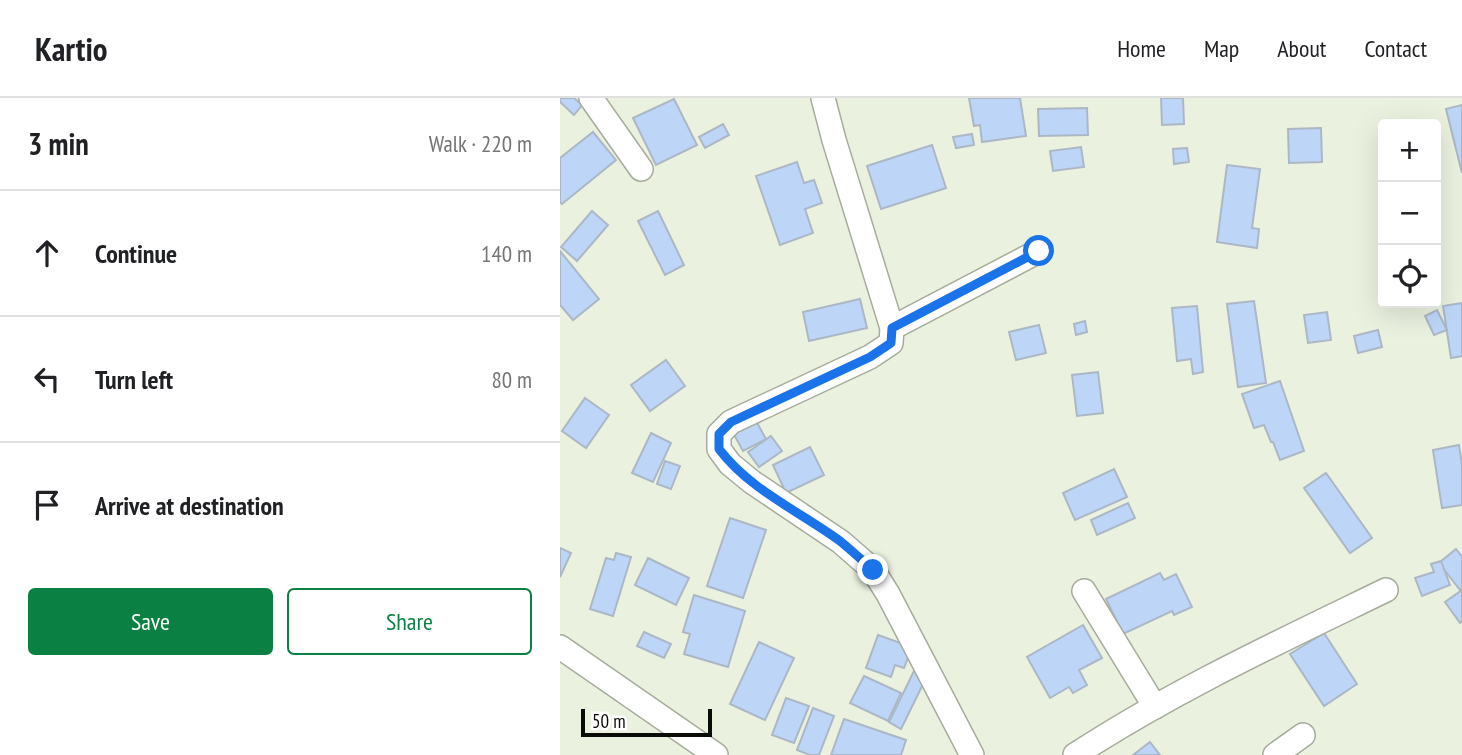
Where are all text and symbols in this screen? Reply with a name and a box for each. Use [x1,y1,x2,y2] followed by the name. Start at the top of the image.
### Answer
[35,27,108,70] text: Kartio
[1117,33,1166,64] text: Home
[1204,33,1239,64] text: Map
[1277,33,1326,64] text: About
[1364,33,1427,64] text: Contact
[1378,119,1441,308] map controls
[1378,119,1441,182] button: +
[28,124,89,163] text: 3 min
[429,129,532,158] text: Walk · 220 m
[1378,182,1441,245] button: −
[28,234,66,272] icon: ahead
[1023,235,1054,266] route start
[95,237,177,270] text: Continue
[481,239,532,268] text: 140 m
[1378,245,1441,308] button: locate
[28,360,66,398] icon: left
[95,363,173,396] text: Turn left
[491,365,532,394] text: 80 m
[28,486,66,524] icon: arrive
[95,489,284,522] text: Arrive at destination
[857,554,888,585] route end
[28,588,273,655] button: Save
[287,588,532,655] button: Share
[581,706,712,738] scale bar
[592,709,626,733] text: 50 m

